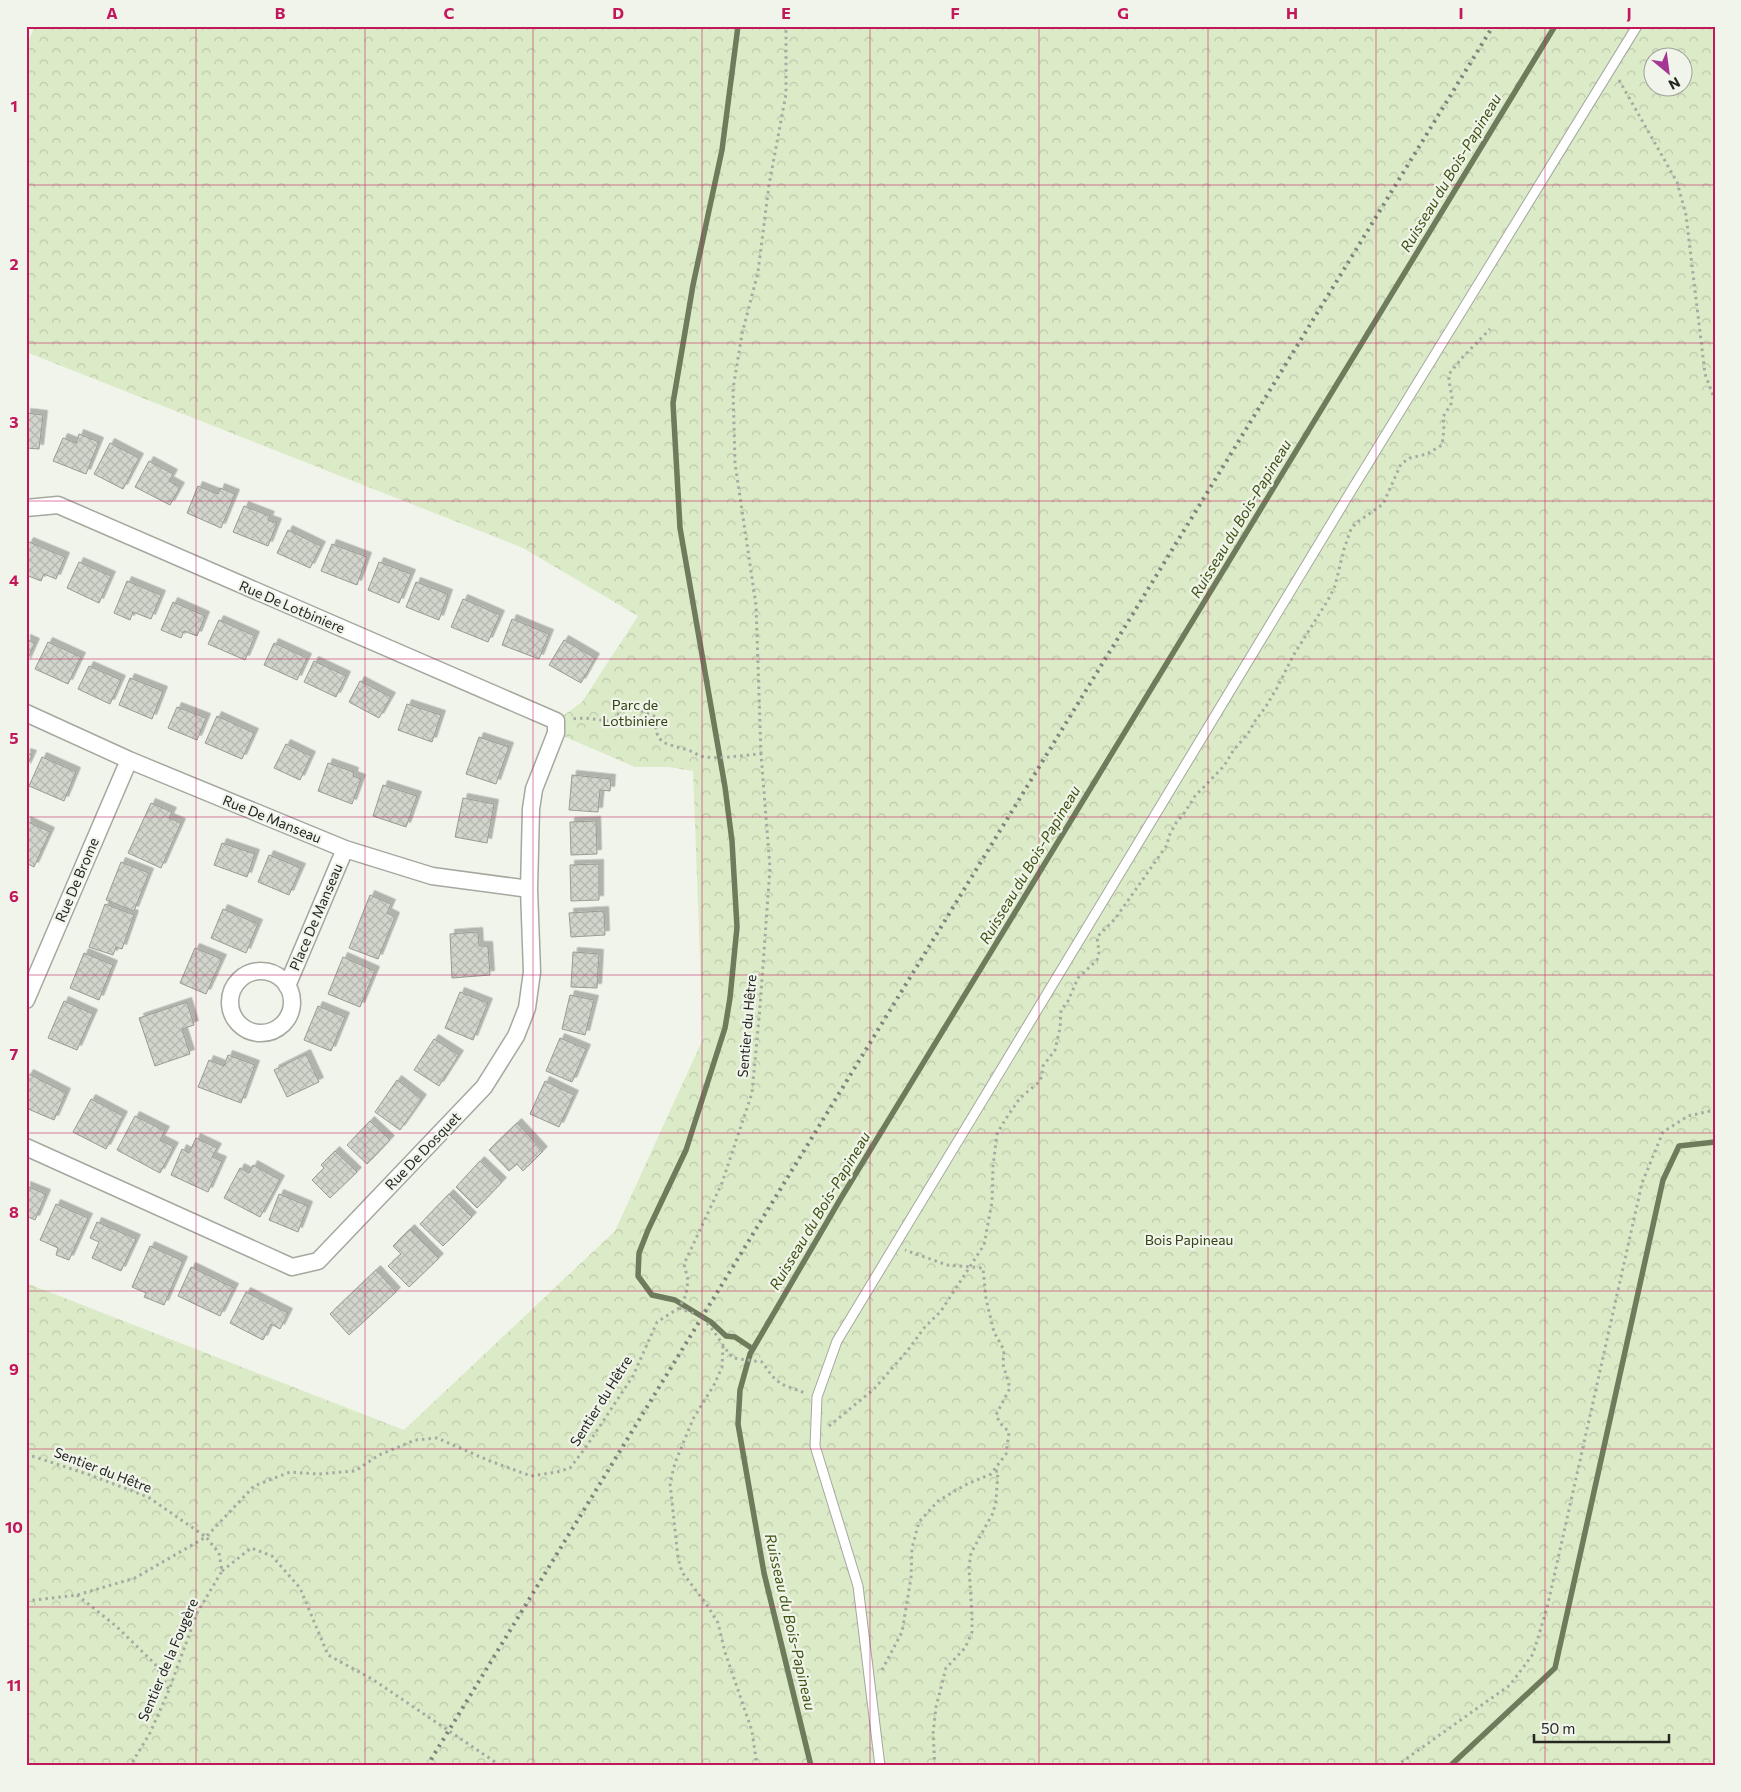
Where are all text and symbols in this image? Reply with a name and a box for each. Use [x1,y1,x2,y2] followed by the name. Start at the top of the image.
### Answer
[106,3,118,22] text: A
[275,3,286,22] text: B
[444,3,455,22] text: C
[612,3,624,22] text: D
[781,3,791,22] text: E
[950,3,960,22] text: F
[1117,3,1129,22] text: G
[1286,3,1298,22] text: H
[1458,3,1464,22] text: I
[1626,3,1632,22] text: J
[1644,48,1694,98] north arrow
[1666,74,1683,94] text: N
[1396,90,1505,255] water label: Ruisseau du Bois-Papineau
[10,96,18,115] text: 1
[9,254,19,273] text: 2
[9,412,19,431] text: 3
[1186,436,1295,601] water label: Ruisseau du Bois-Papineau
[9,570,19,589] text: 4
[237,577,348,636] street label: Rue De Lotbiniere
[602,696,668,729] park label: Parc de Lotbiniere
[9,728,19,747] text: 5
[975,782,1084,947] water label: Ruisseau du Bois-Papineau
[220,791,324,846] street label: Rue De Manseau
[51,835,102,925] street label: Rue De Brome
[285,861,346,973] street label: Place De Manseau
[9,886,19,905] text: 6
[734,974,759,1078] street label: Sentier du Hêtre
[10,1044,19,1063] text: 7
[381,1108,464,1193] street label: Rue De Dosquet
[765,1128,874,1293] water label: Ruisseau du Bois-Papineau
[9,1202,19,1221] text: 8
[1145,1231,1233,1248] park label: Bois Papineau
[566,1352,635,1449] street label: Sentier du Hêtre
[9,1359,19,1378] text: 9
[52,1443,155,1496] street label: Sentier du Hêtre
[5,1517,23,1536] text: 10
[762,1532,820,1713] water label: Ruisseau du Bois-Papineau
[134,1596,201,1724] street label: Sentier de la Fougère
[7,1675,21,1694] text: 11
[1534,1712,1668,1744] scale bar
[1541,1719,1575,1737] text: 50 m

